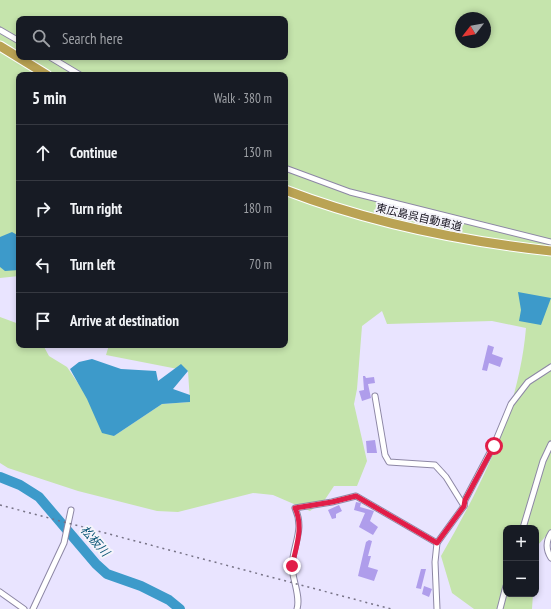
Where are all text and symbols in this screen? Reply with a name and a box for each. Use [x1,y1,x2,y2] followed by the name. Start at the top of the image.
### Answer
[455,12,491,48] north arrow
[16,16,288,60] search box
[30,27,52,49] icon: search
[62,29,123,48] text: Search here
[32,87,66,109] text: 5 min
[214,90,272,107] text: Walk · 380 m
[32,142,54,164] icon: ahead
[70,143,117,162] text: Continue
[243,144,272,161] text: 130 m
[32,198,54,220] icon: right
[70,199,122,218] text: Turn right
[243,200,272,217] text: 180 m
[375,200,463,234] street label: 東広島呉自動車道
[32,254,54,276] icon: left
[70,255,115,274] text: Turn left
[249,256,272,273] text: 70 m
[32,310,54,332] icon: arrive
[70,311,179,330] text: Arrive at destination
[485,437,503,455] route start
[78,522,114,561] water label: 松板川
[503,525,539,597] map controls
[503,525,539,561] button: +
[283,557,301,575] route end
[503,561,539,597] button: −

